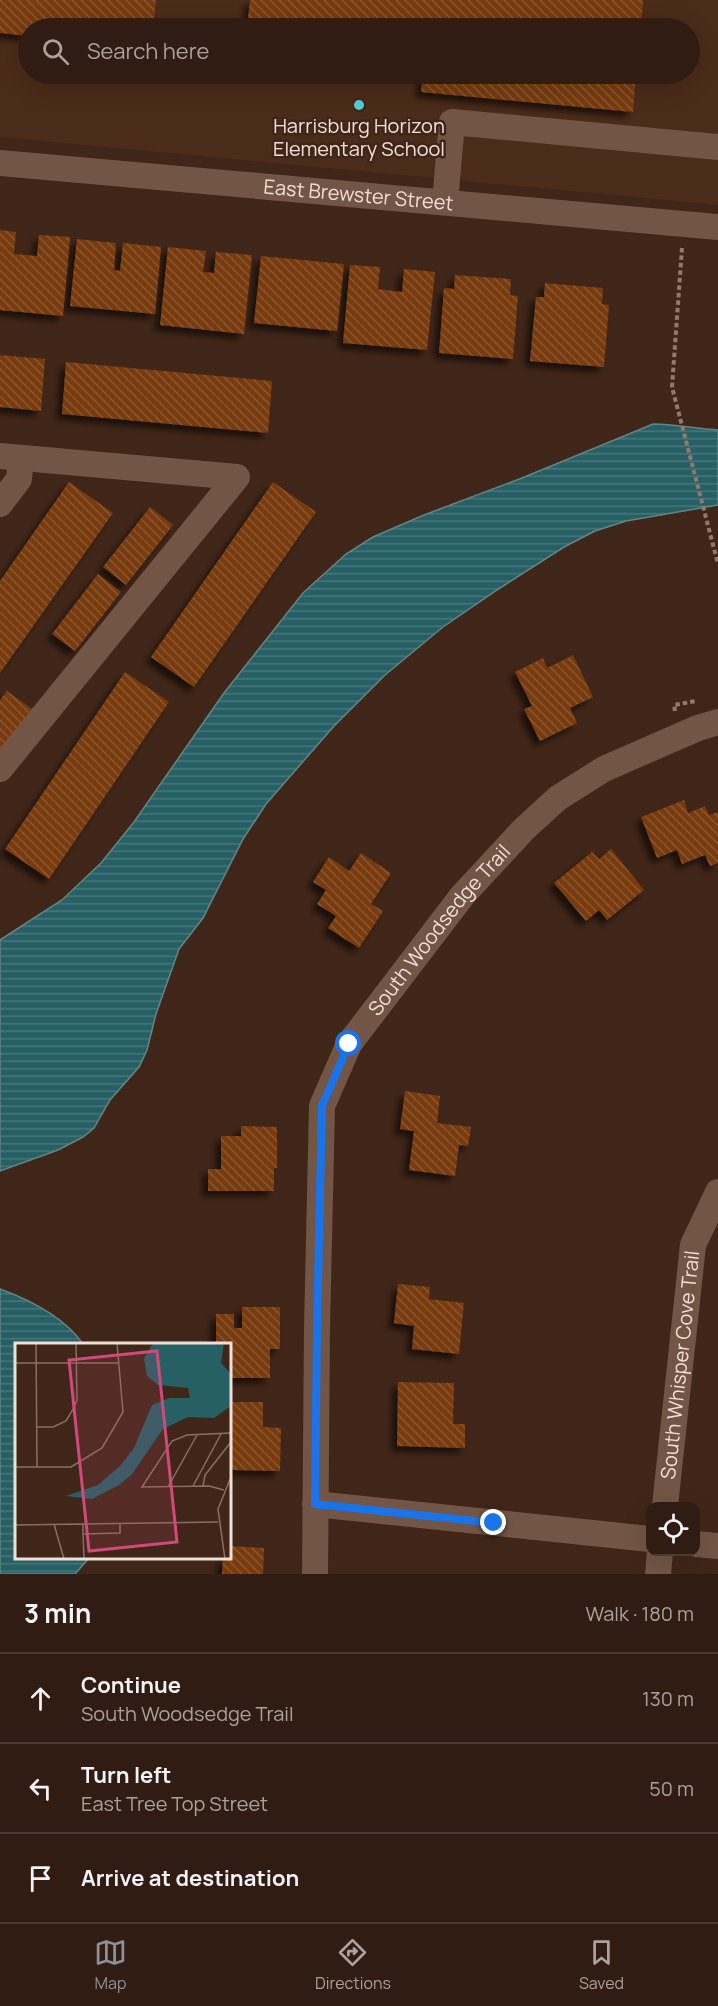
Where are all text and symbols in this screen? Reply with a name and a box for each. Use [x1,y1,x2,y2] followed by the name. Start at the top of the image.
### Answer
[18,18,700,84] search box
[39,35,72,68] icon: search
[87,36,209,66] text: Search here
[352,98,366,112] marker: Harrisburg Horizon Elementary School
[273,112,445,162] place label: Harrisburg Horizon Elementary School
[263,173,455,216] street label: East Brewster Street
[361,838,516,1021] street label: South Woodsedge Trail
[335,1030,361,1056] route start
[654,1249,705,1481] street label: South Whisper Cove Trail
[15,1343,231,1559] inset map
[646,1502,700,1556] map controls
[646,1502,700,1556] button: locate
[480,1509,506,1535] route end
[24,1595,91,1631] text: 3 min
[585,1600,694,1627] text: Walk · 180 m
[81,1670,181,1700] text: Continue
[24,1682,57,1715] icon: ahead
[642,1685,694,1712] text: 130 m
[81,1700,294,1727] text: South Woodsedge Trail
[81,1760,171,1790] text: Turn left
[24,1772,57,1805] icon: left
[649,1775,694,1802] text: 50 m
[81,1790,268,1817] text: East Tree Top Street
[24,1862,57,1895] icon: arrive
[81,1863,299,1893] text: Arrive at destination
[94,1936,127,1994] tab: Map
[315,1936,391,1994] tab: Directions
[579,1936,624,1994] tab: Saved

